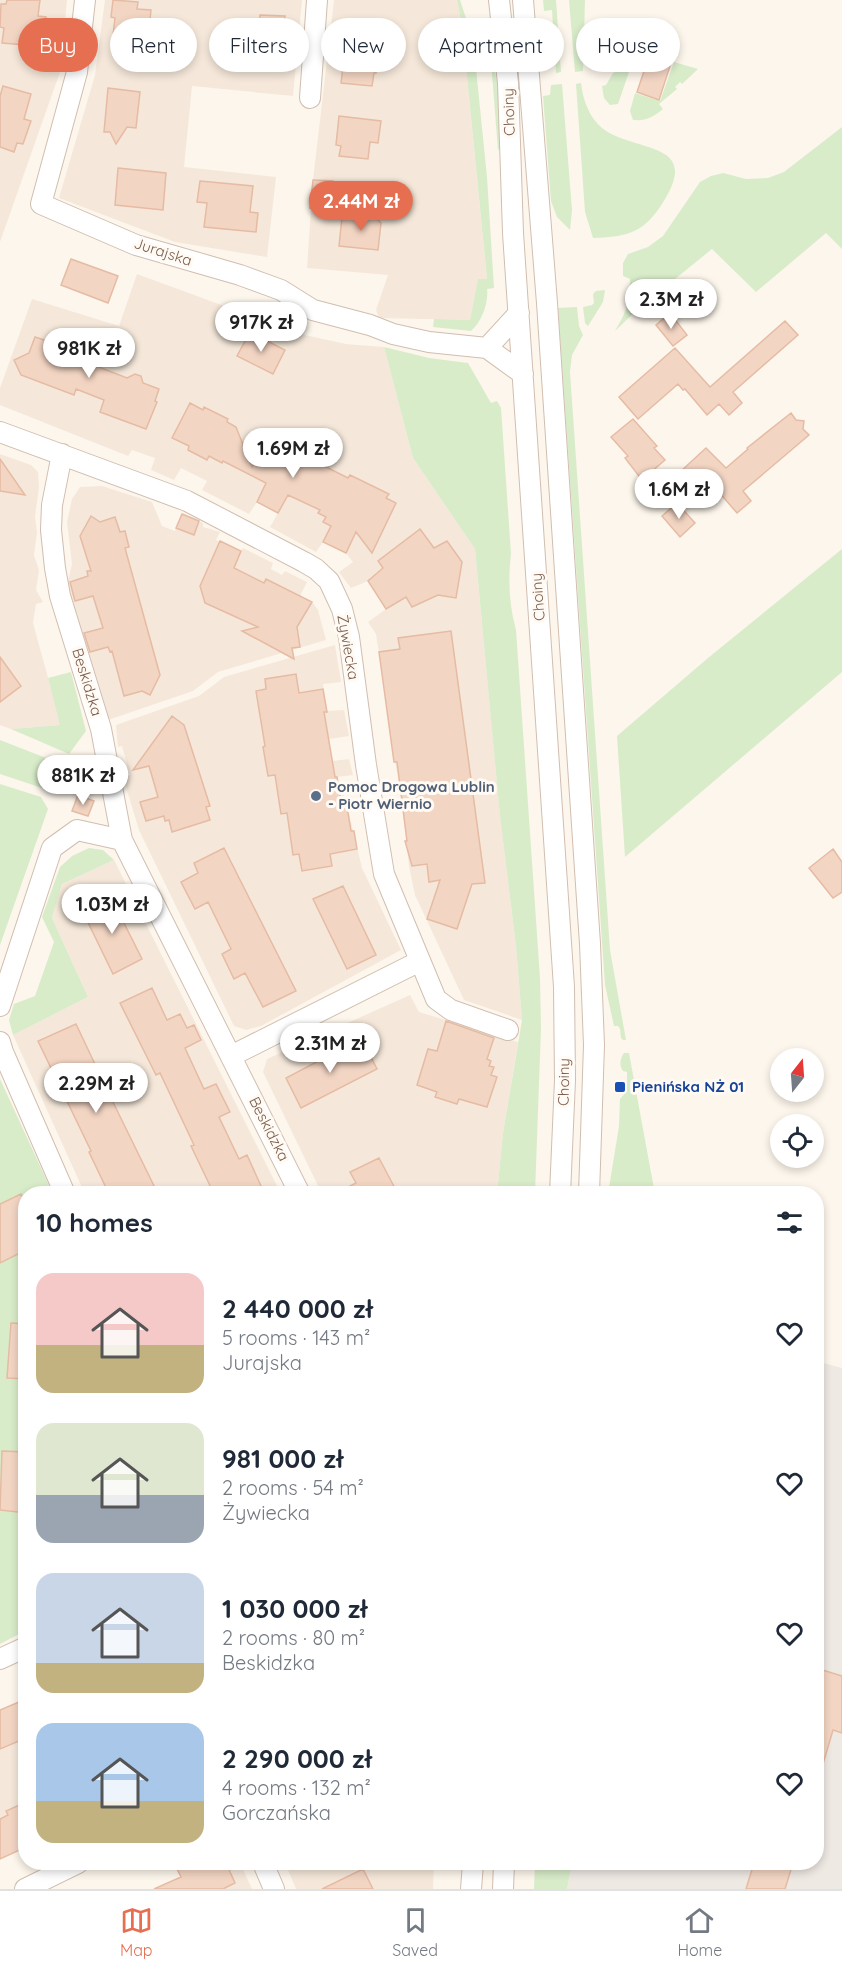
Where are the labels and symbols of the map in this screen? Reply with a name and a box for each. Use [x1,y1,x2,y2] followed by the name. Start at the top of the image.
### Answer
[498,88,519,136] street label: Choiny
[299,181,423,232] pin: 2.44M zł
[132,233,195,270] street label: Jurajska
[616,279,726,330] pin: 2.3M zł
[206,302,316,353] pin: 917K zł
[34,328,144,379] pin: 981K zł
[231,428,355,479] pin: 1.69M zł
[624,469,734,520] pin: 1.6M zł
[526,573,549,621] street label: Choiny
[333,613,364,681] street label: Żywiecka
[68,646,107,718] street label: Beskidzka
[28,755,138,806] pin: 881K zł
[328,777,495,813] place label: Pomoc Drogowa Lublin - Piotr Wiernio
[309,789,323,803] marker: Pomoc Drogowa Lublin - Piotr Wiernio
[50,884,174,935] pin: 1.03M zł
[268,1023,392,1074] pin: 2.31M zł
[770,1048,824,1102] north arrow
[554,1058,573,1106] street label: Choiny
[34,1063,158,1114] pin: 2.29M zł
[632,1077,744,1096] place label: Pienińska NŻ 01
[613,1080,627,1094] marker: Pienińska NŻ 01
[245,1093,294,1164] street label: Beskidzka

